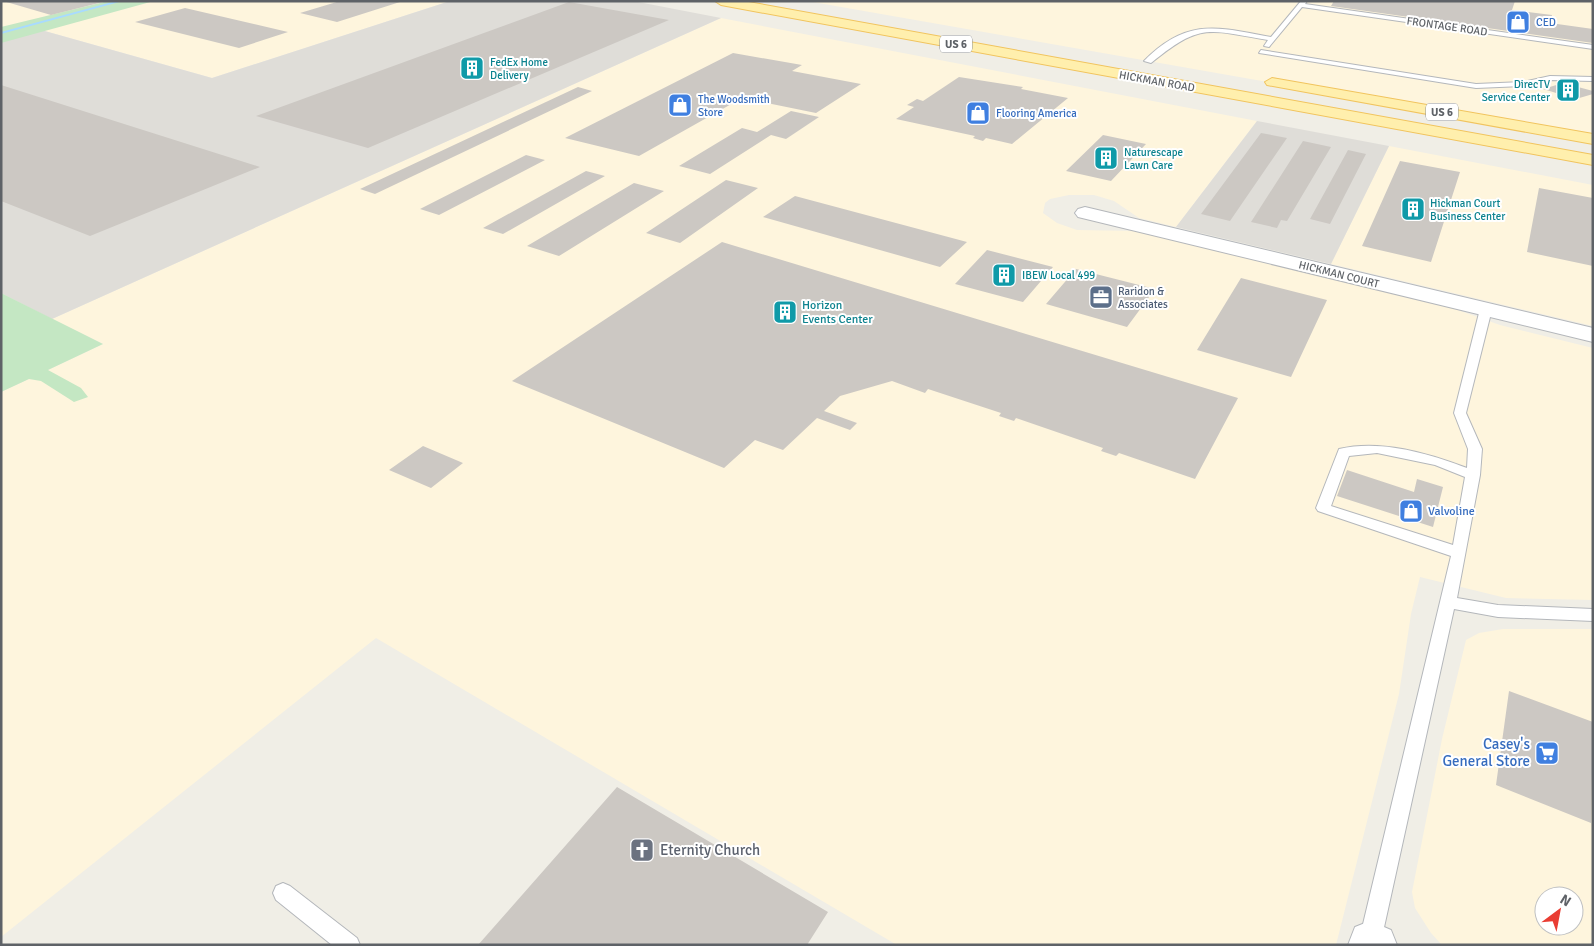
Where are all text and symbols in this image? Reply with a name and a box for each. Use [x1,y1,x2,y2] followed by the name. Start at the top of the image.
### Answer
[1505,9,1531,35] shop icon: CED
[1406,14,1488,39] street label: FRONTAGE ROAD
[1536,16,1556,29] place label: CED
[940,36,972,52] road number: US 6
[459,55,485,81] building icon: FedEx Home Delivery
[490,56,548,82] place label: FedEx Home Delivery
[1118,68,1196,95] street label: HICKMAN ROAD
[1555,77,1581,103] building icon: DirecTV Service Center
[1482,78,1551,104] place label: DirecTV Service Center
[667,92,693,118] shop icon: The Woodsmith Store
[698,93,770,119] place label: The Woodsmith Store
[965,100,991,126] shop icon: Flooring America
[1426,104,1458,120] road number: US 6
[996,107,1077,120] place label: Flooring America
[1093,145,1119,171] building icon: Naturescape Lawn Care
[1124,146,1183,172] place label: Naturescape Lawn Care
[1400,196,1426,222] building icon: Hickman Court Business Center
[1430,197,1505,223] place label: Hickman Court Business Center
[1297,258,1381,291] street label: HICKMAN COURT
[991,262,1017,288] building icon: IBEW Local 499
[1022,269,1095,282] place label: IBEW Local 499
[1088,284,1114,310] office icon: Raridon & Associates
[1118,285,1168,311] place label: Raridon & Associates
[802,298,873,327] place label: Horizon Events Center
[772,299,798,325] building icon: Horizon Events Center
[1398,498,1424,524] shop icon: Valvoline
[1428,504,1475,519] place label: Valvoline
[1442,735,1530,770] place label: Casey's General Store
[1534,740,1560,766] supermarket icon: Casey's General Store
[629,837,655,863] church icon: Eternity Church
[660,841,760,859] place label: Eternity Church
[1534,886,1584,936] north arrow
[1557,891,1574,910] text: N

